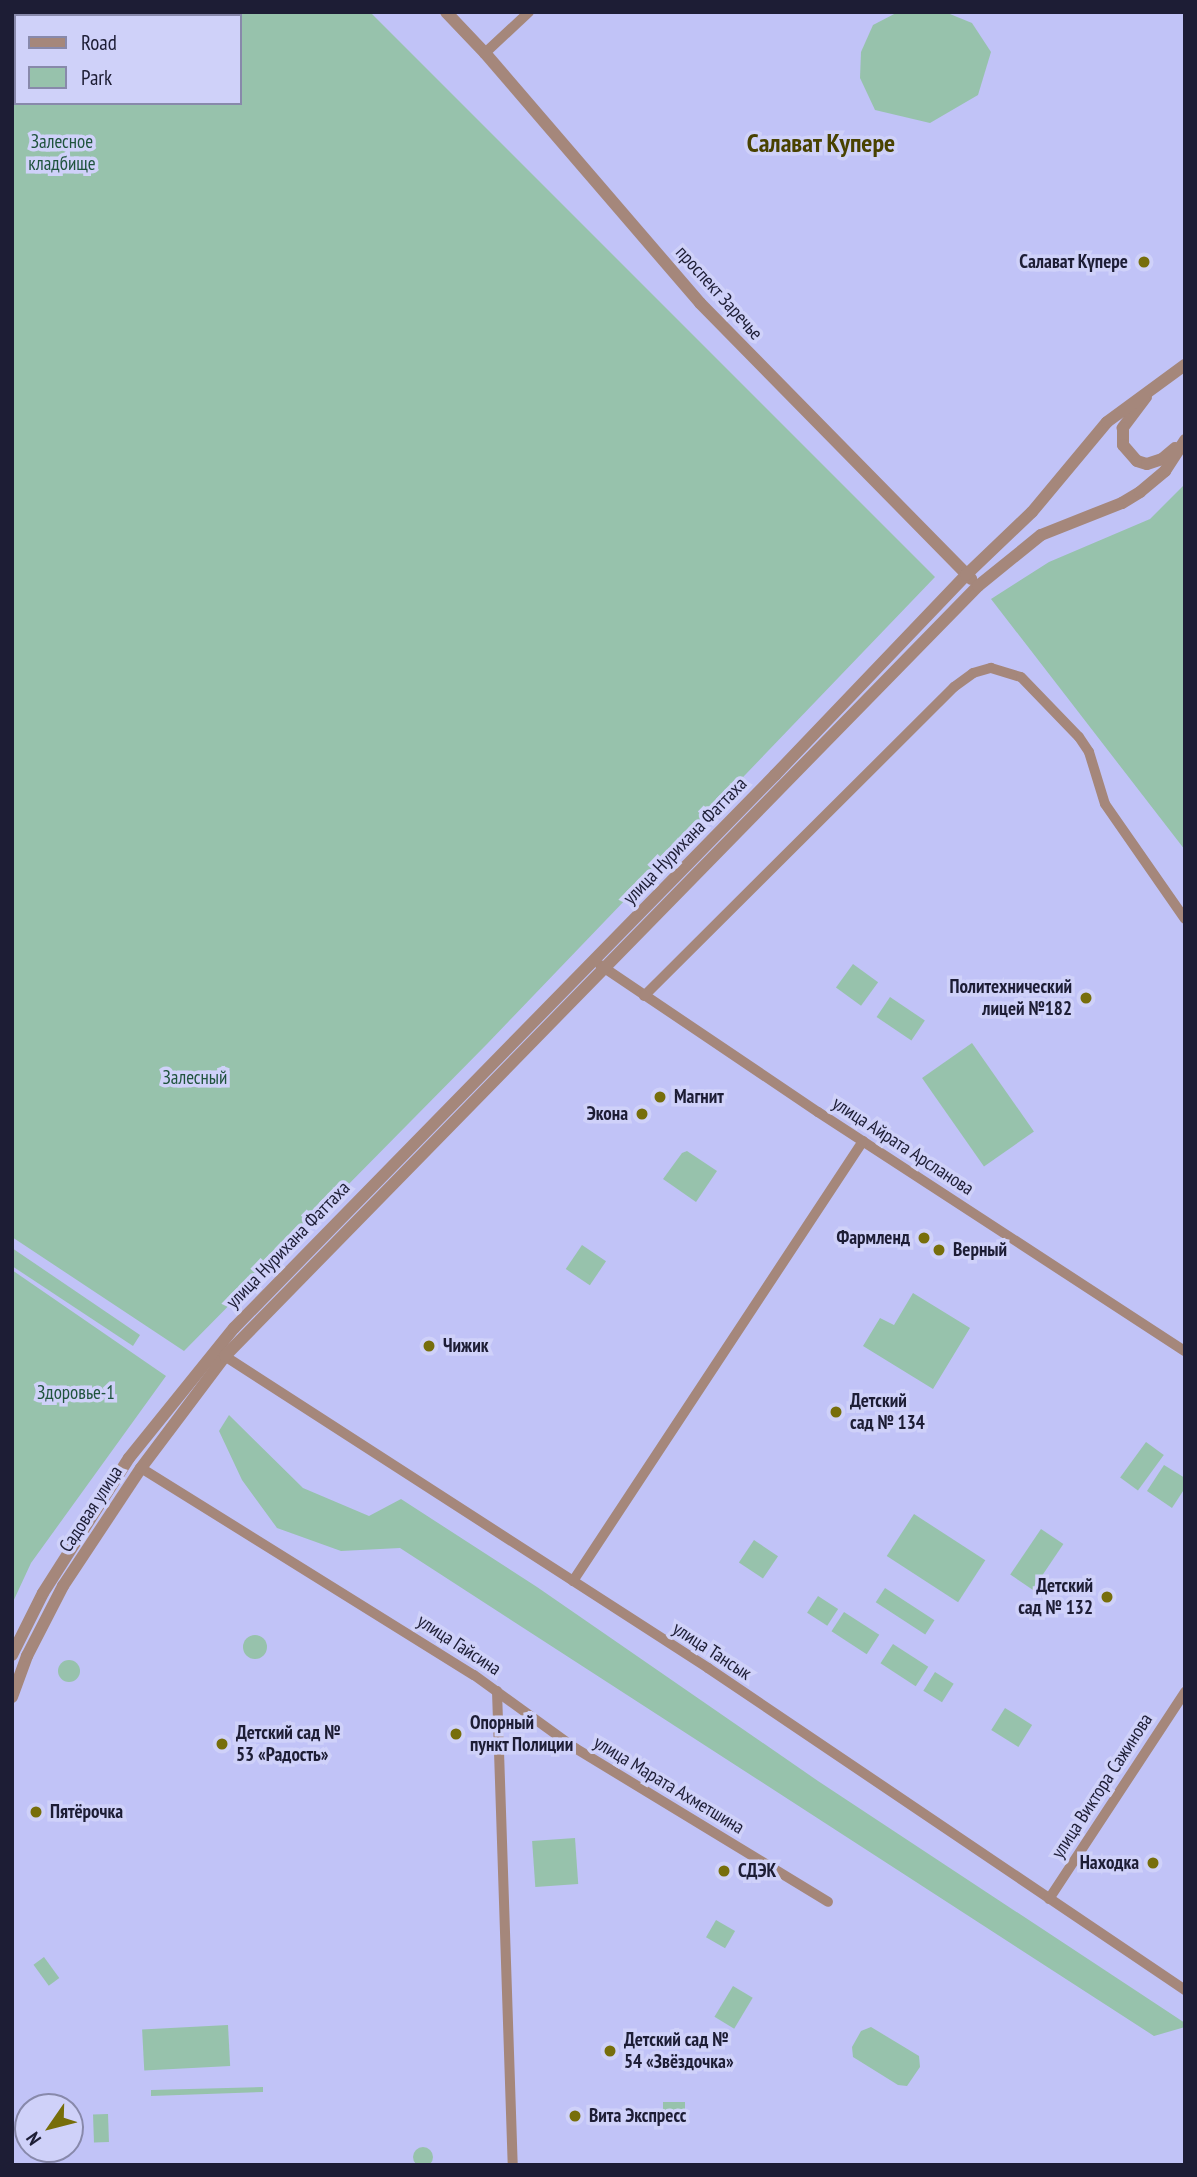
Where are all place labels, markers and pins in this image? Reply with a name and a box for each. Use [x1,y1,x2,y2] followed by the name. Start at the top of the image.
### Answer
[1019,251,1128,273] place label: Салават Күпере
[1134,252,1154,272] marker: Салават Күпере
[949,976,1072,1020] place label: Политехнический лицей №182
[1078,990,1094,1006] marker: Политехнический лицей №182
[674,1086,724,1108] place label: Магнит
[652,1089,668,1105] marker: Магнит
[587,1103,628,1125] place label: Экона
[634,1106,650,1122] marker: Экона
[837,1227,910,1249] place label: Фармленд
[916,1230,932,1246] marker: Фармленд
[953,1239,1007,1261] place label: Верный
[931,1242,947,1258] marker: Верный
[443,1335,488,1357] place label: Чижик
[421,1338,437,1354] marker: Чижик
[850,1390,925,1434] place label: Детский сад № 134
[828,1404,844,1420] marker: Детский сад № 134
[1018,1575,1093,1619] place label: Детский сад № 132
[1099,1589,1115,1605] marker: Детский сад № 132
[470,1712,574,1756] place label: Опорный пункт Полиции
[236,1722,340,1766] place label: Детский сад № 53 «Радость»
[448,1726,464,1742] marker: Опорный пункт Полиции
[214,1736,230,1752] marker: Детский сад № 53 «Радость»
[50,1801,123,1823] place label: Пятёрочка
[28,1804,44,1820] marker: Пятёрочка
[1080,1852,1139,1874] place label: Находка
[1145,1855,1161,1871] marker: Находка
[738,1860,776,1882] place label: СДЭК
[716,1863,732,1879] marker: СДЭК
[624,2029,734,2073] place label: Детский сад № 54 «Звёздочка»
[602,2043,618,2059] marker: Детский сад № 54 «Звёздочка»
[589,2105,686,2127] place label: Вита Экспресс
[567,2108,583,2124] marker: Вита Экспресс

